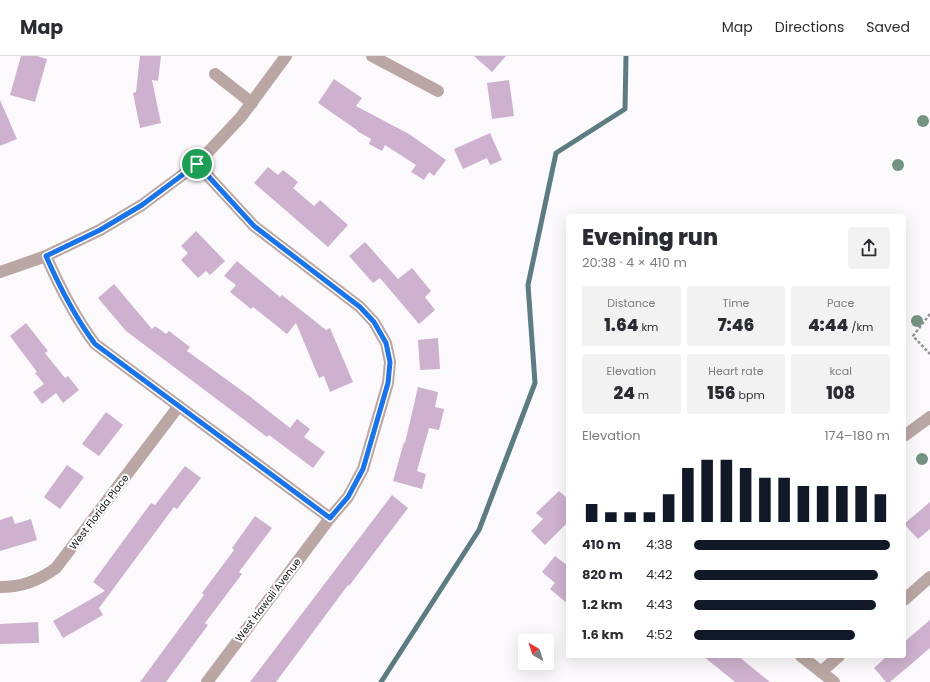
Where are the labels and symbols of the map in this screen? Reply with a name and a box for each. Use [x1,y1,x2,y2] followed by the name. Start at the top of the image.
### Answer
[180,147,214,181] pin
[66,471,132,553] street label: West Florida Place
[232,555,304,645] street label: West Hawaii Avenue
[518,634,554,670] north arrow

